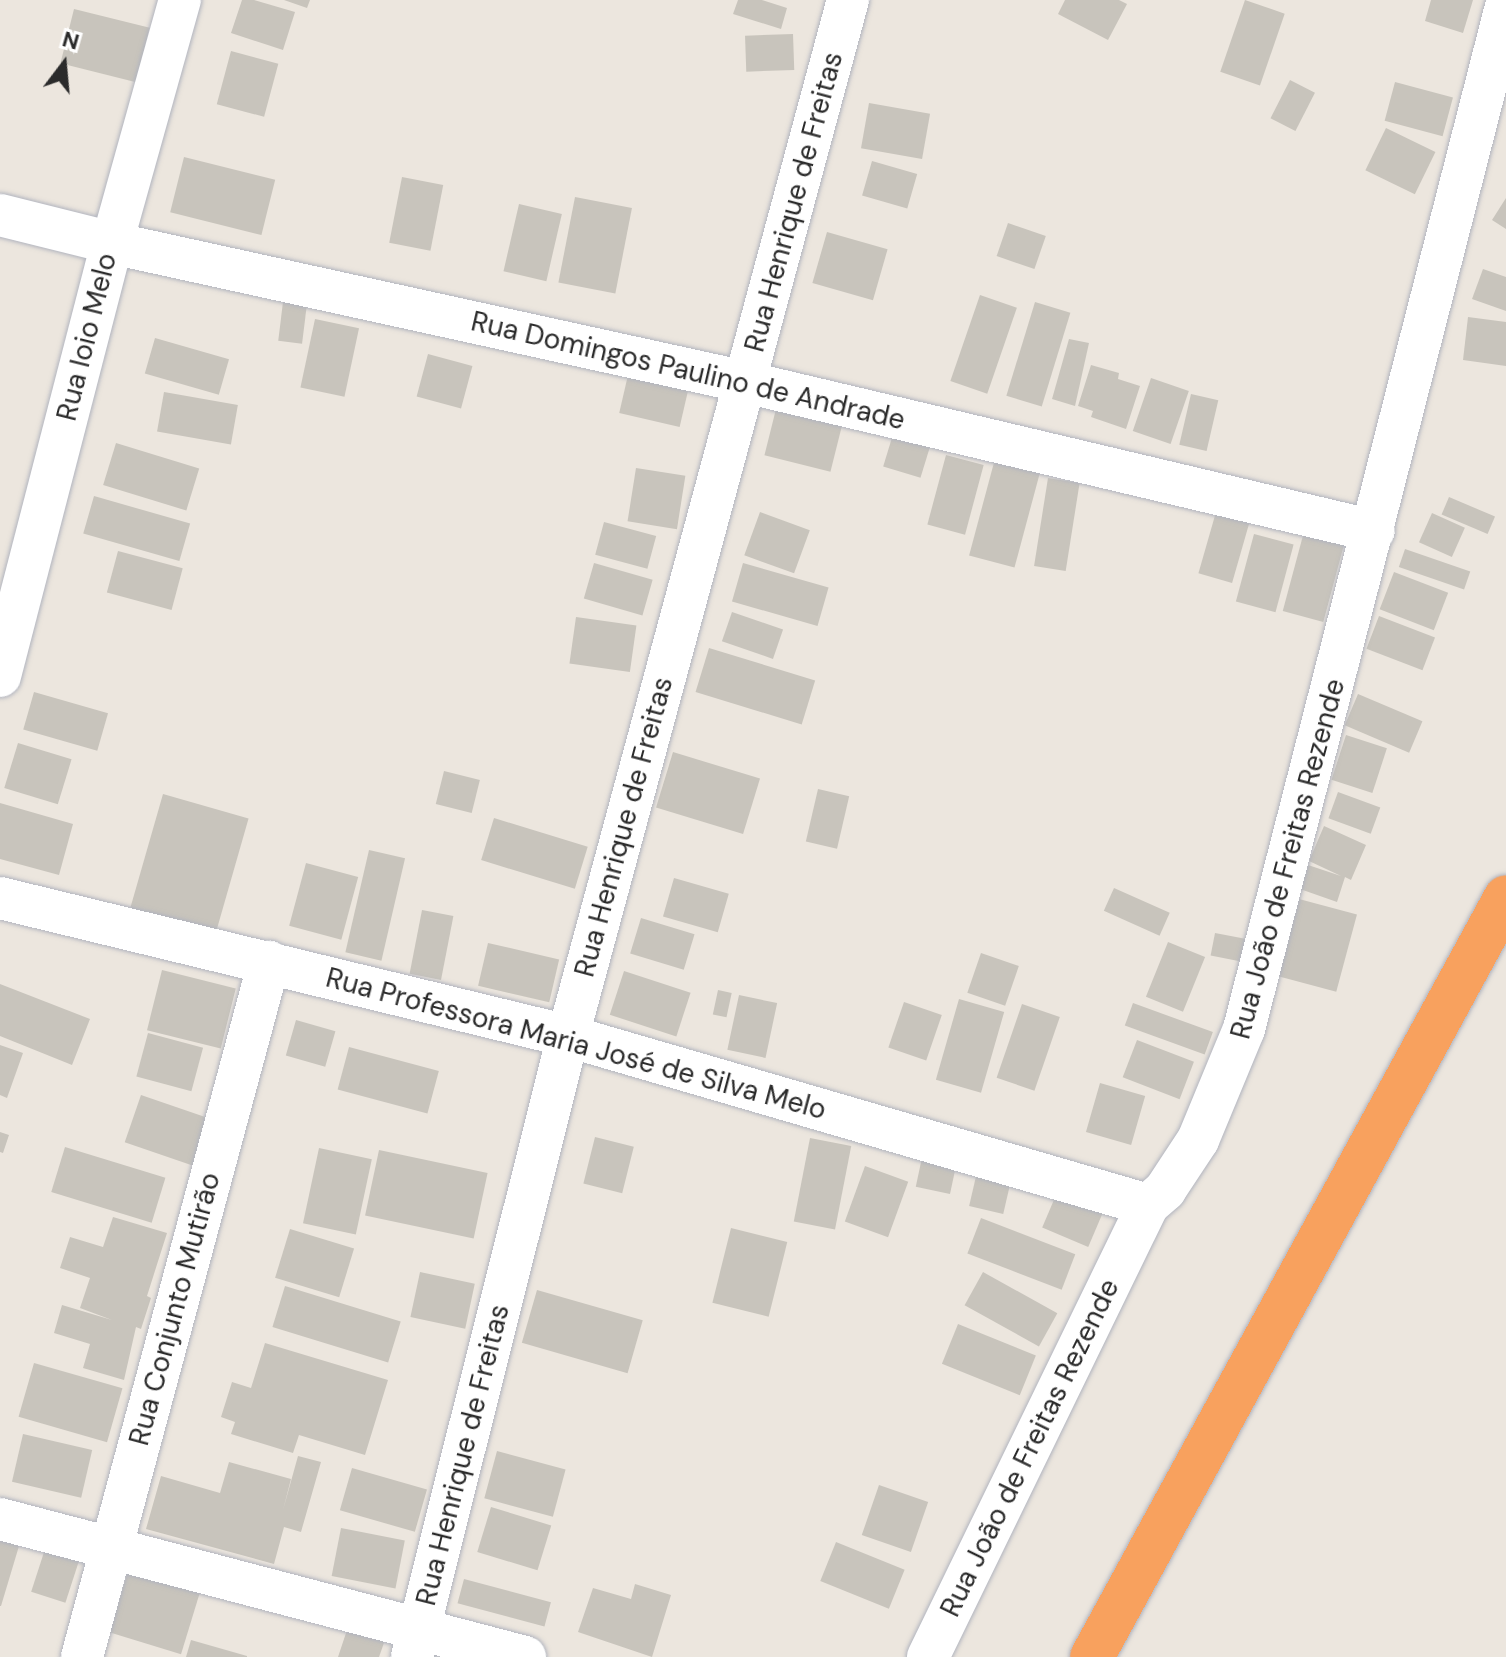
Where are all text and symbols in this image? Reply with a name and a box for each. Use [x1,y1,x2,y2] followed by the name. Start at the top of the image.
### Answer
[24,24,104,104] north arrow
[59,24,82,57] text: N
[738,48,850,356] street label: Rua Henrique de Freitas
[50,250,124,424] street label: Rua Ioio Melo
[468,305,908,437] street label: Rua Domingos Paulino de Andrade
[568,673,680,981] street label: Rua Henrique de Freitas
[1224,675,1352,1043] street label: Rua João de Freitas Rezende
[322,961,830,1127] street label: Rua Professora Maria José de Silva Melo
[122,1169,228,1449] street label: Rua Conjunto Mutirão
[934,1274,1126,1622] street label: Rua João de Freitas Rezende
[409,1301,517,1609] street label: Rua Henrique de Freitas

